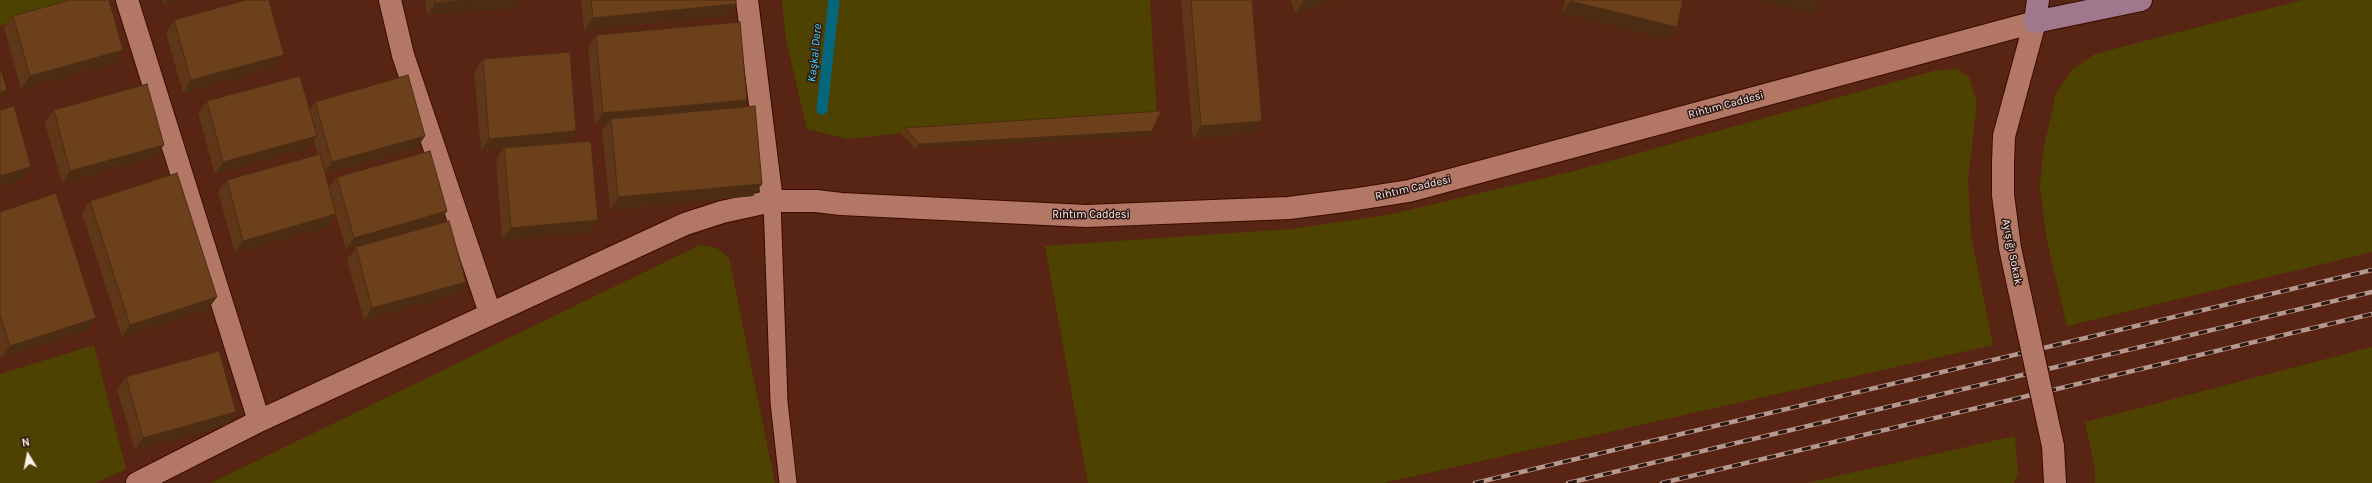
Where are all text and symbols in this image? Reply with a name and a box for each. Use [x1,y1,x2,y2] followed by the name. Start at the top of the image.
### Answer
[805,23,825,83] water label: Kaşkal Dere
[1687,89,1765,121] street label: Rıhtım Caddesi
[1374,173,1452,203] street label: Rıhtım Caddesi
[1052,208,1130,222] street label: Rıhtım Caddesi
[1999,218,2025,286] street label: Ayışığı Sokak
[8,435,48,475] north arrow
[21,436,31,450] text: N

